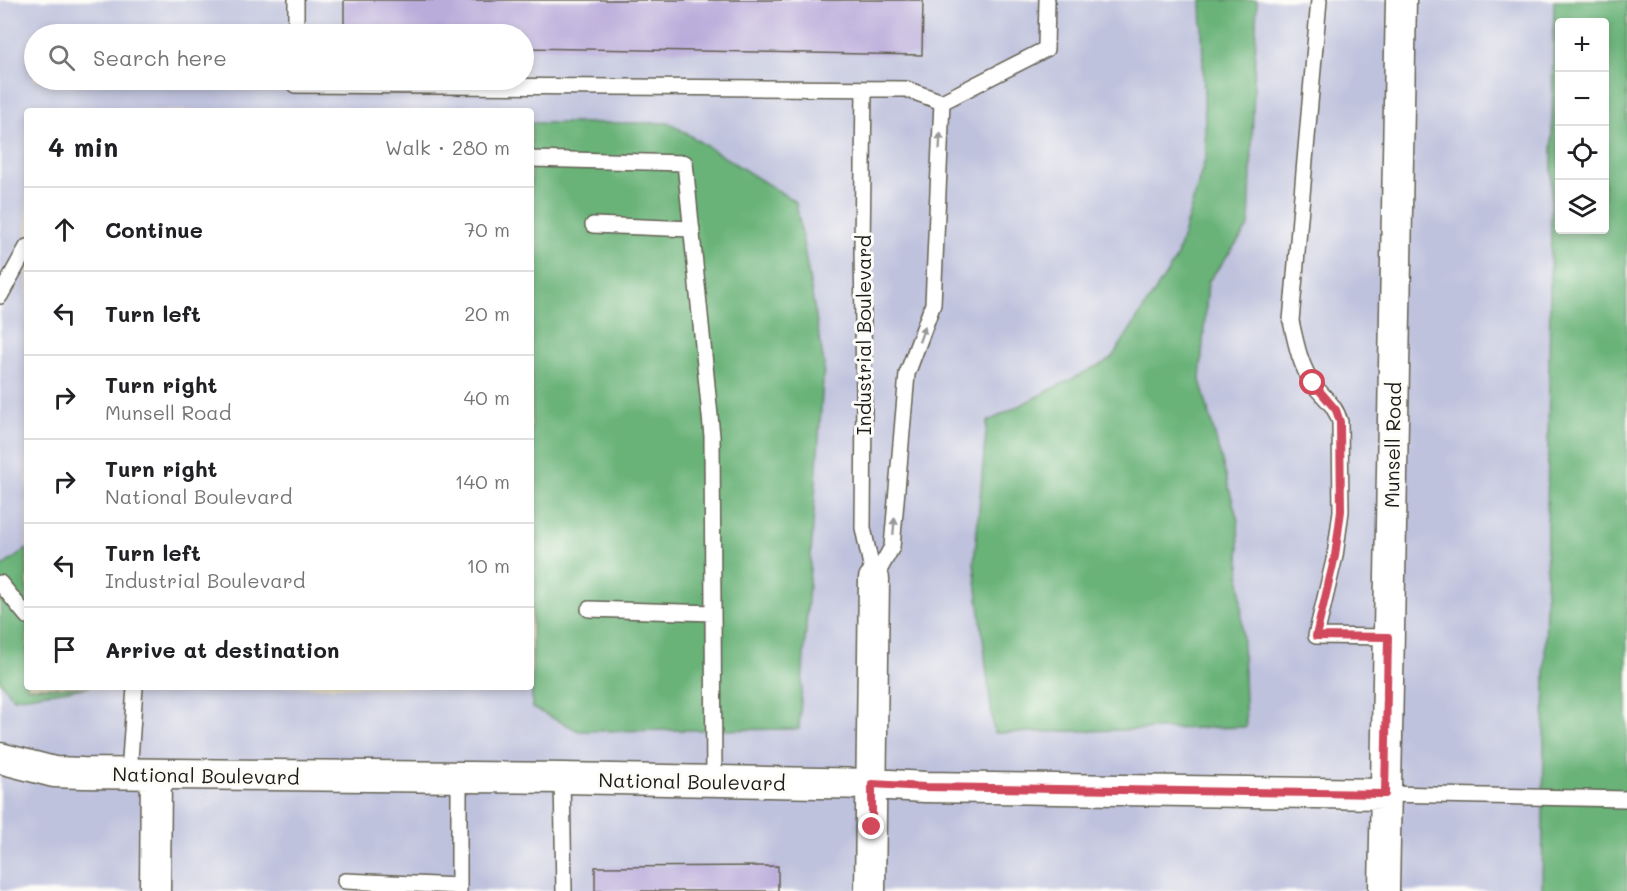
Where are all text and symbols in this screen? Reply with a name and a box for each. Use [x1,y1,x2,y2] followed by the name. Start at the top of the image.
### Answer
[1555,18,1609,234] map controls
[1555,18,1609,72] button: +
[24,24,534,90] search box
[45,41,78,74] icon: search
[93,43,227,72] text: Search here
[1555,72,1609,126] button: −
[1555,126,1609,180] button: locate
[48,130,118,164] text: 4 min
[935,131,944,150] one-way arrow
[385,134,510,160] text: Walk · 280 m
[1555,180,1609,234] button: layers
[48,213,81,246] icon: ahead
[105,215,203,244] text: Continue
[464,216,510,242] text: 70 m
[850,235,876,435] street label: Industrial Boulevard
[48,297,81,330] icon: left
[105,299,201,328] text: Turn left
[464,300,510,326] text: 20 m
[917,325,927,343] one-way arrow
[1299,369,1325,395] route start
[105,370,217,399] text: Turn right
[48,381,81,414] icon: right
[1378,382,1406,508] street label: Munsell Road
[464,384,510,410] text: 40 m
[105,399,231,425] text: Munsell Road
[105,454,217,483] text: Turn right
[48,465,81,498] icon: right
[455,468,510,494] text: 140 m
[105,483,292,509] text: National Boulevard
[889,516,899,535] one-way arrow
[105,538,201,567] text: Turn left
[48,549,81,582] icon: left
[466,552,510,578] text: 10 m
[105,567,305,593] text: Industrial Boulevard
[48,633,81,666] icon: arrive
[105,635,340,664] text: Arrive at destination
[112,760,300,790] street label: National Boulevard
[598,766,786,796] street label: National Boulevard
[858,813,884,839] route end

